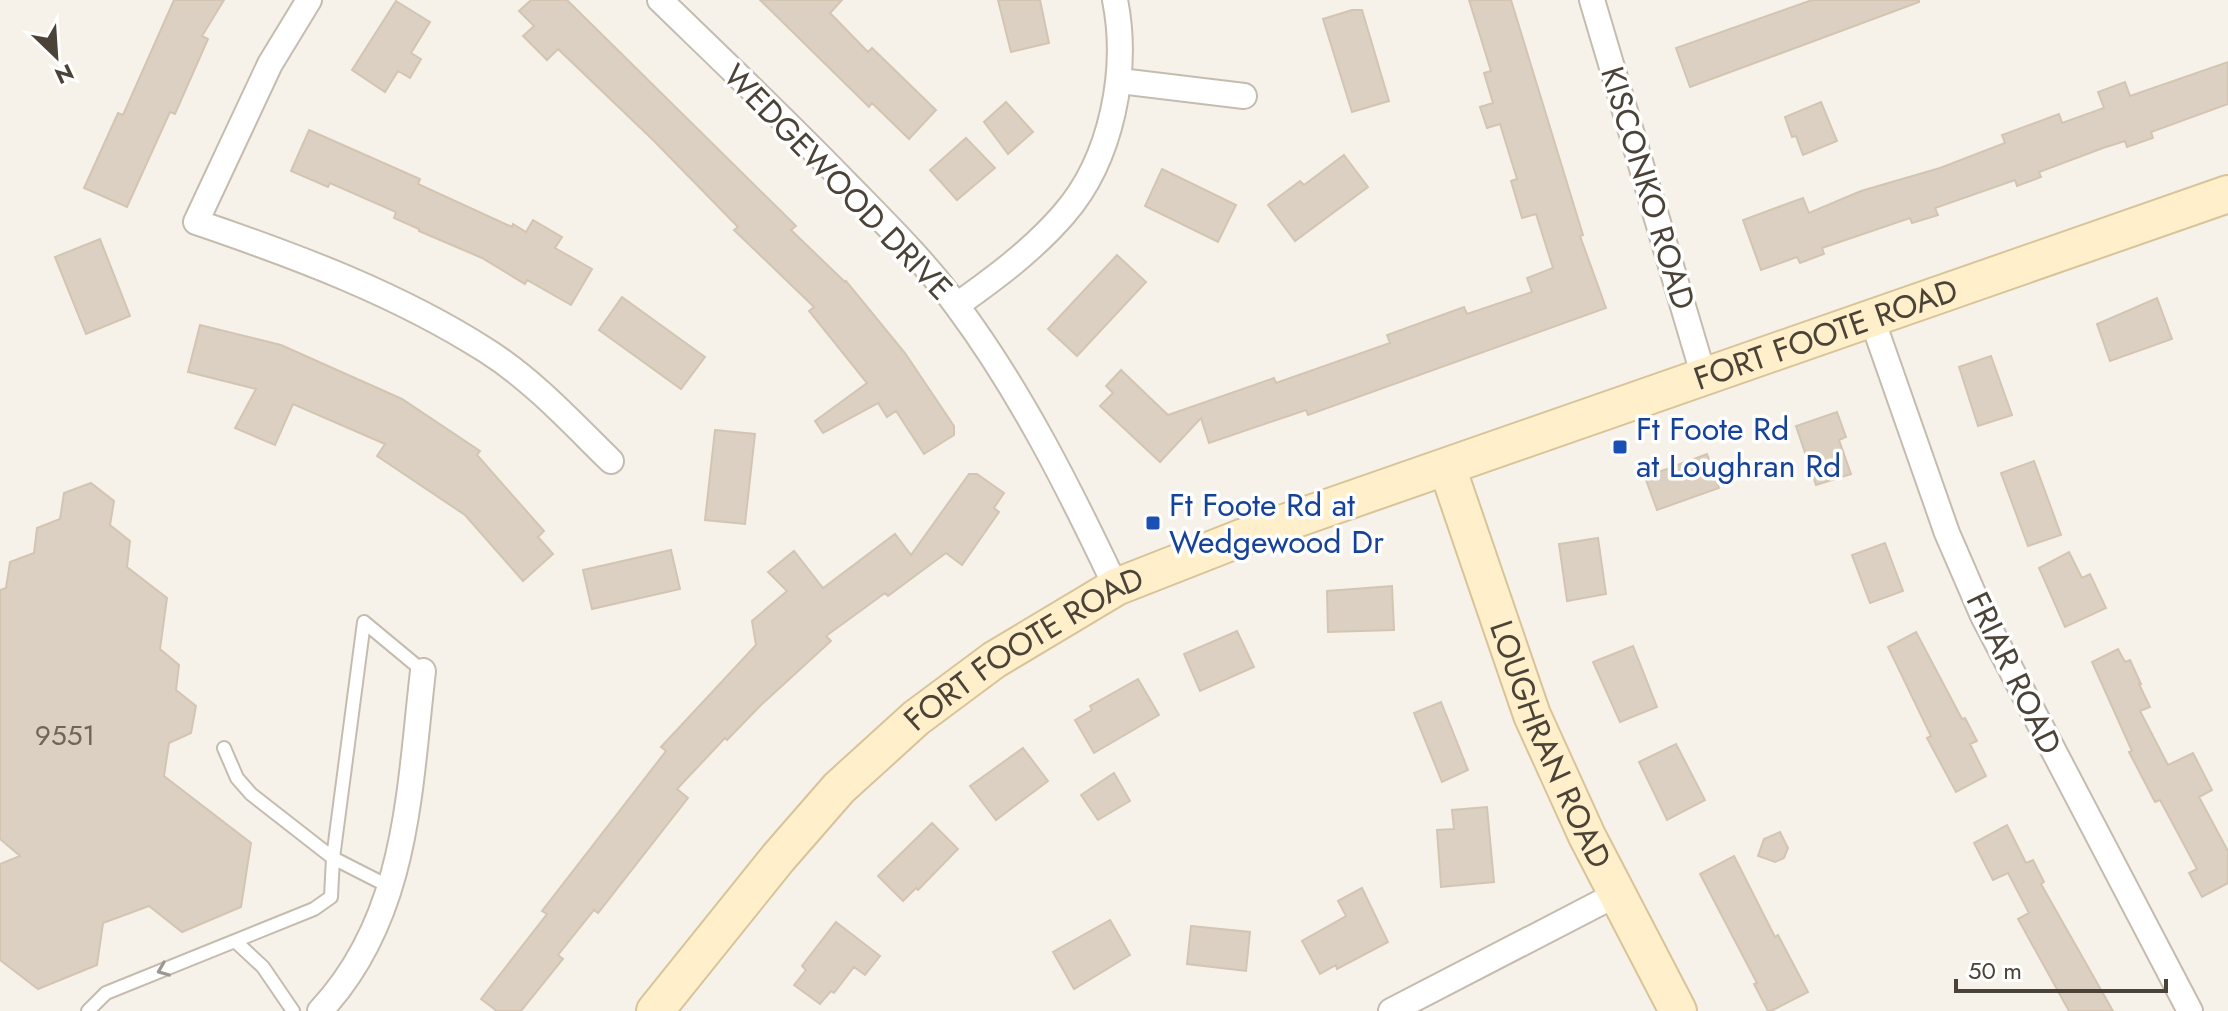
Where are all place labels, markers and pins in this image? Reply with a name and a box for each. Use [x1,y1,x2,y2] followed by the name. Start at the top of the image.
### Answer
[1636,406,1841,489] place label: Ft Foote Rd at Loughran Rd
[1611,438,1629,456] marker: Ft Foote Rd at Loughran Rd
[1169,482,1384,565] place label: Ft Foote Rd at Wedgewood Dr
[1144,514,1162,532] marker: Ft Foote Rd at Wedgewood Dr

